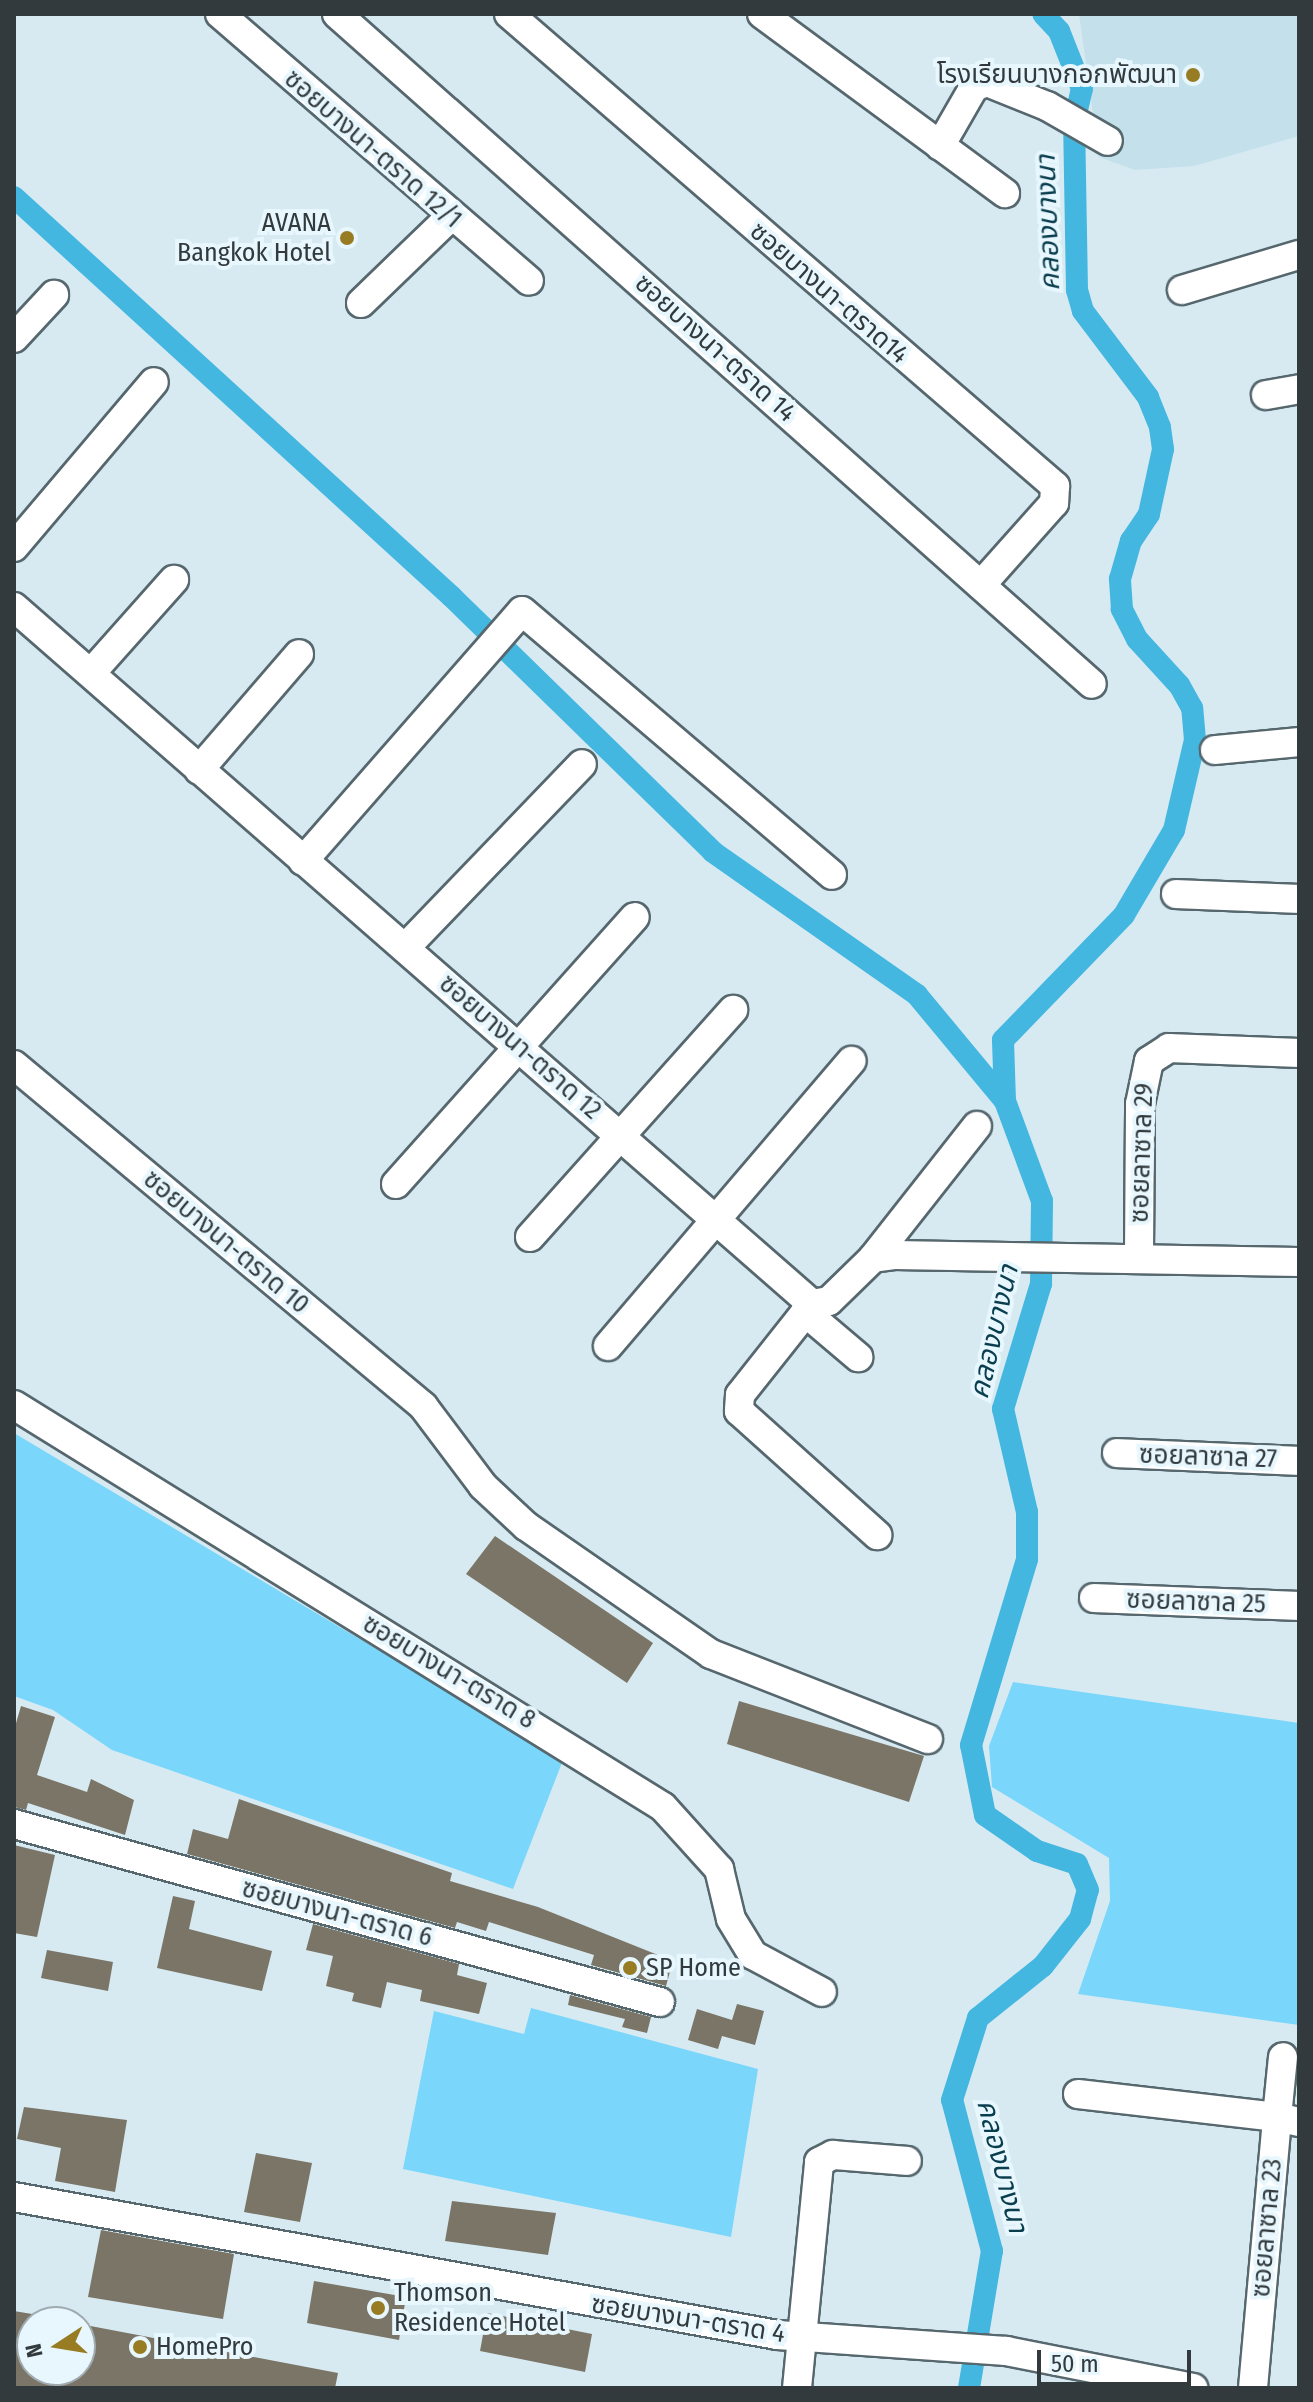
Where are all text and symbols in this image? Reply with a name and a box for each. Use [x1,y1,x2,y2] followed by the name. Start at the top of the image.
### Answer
[937,59,1177,91] place label: โรงเรียนบางกอกพัฒนา
[278,63,468,235] street label: ซอยบางนา-ตราด 12/1
[1184,66,1202,84] marker: โรงเรียนบางกอกพัฒนา
[1029,154,1067,292] water label: คลองบางนา
[177,207,331,268] place label: AVANA Bangkok Hotel
[743,216,915,370] street label: ซอยบางนา-ตราด14
[338,229,356,247] marker: AVANA Bangkok Hotel
[628,268,802,428] street label: ซอยบางนา-ตราด 14
[433,968,607,1126] street label: ซอยบางนา-ตราด 12
[1124,1082,1160,1224] street label: ซอยลาซาล 29
[137,1164,315,1320] street label: ซอยบางนา-ตราด 10
[962,1262,1026,1402] water label: คลองบางนา
[1138,1439,1278,1475] street label: ซอยลาซาล 27
[1126,1584,1266,1620] street label: ซอยลาซาล 25
[357,1608,541,1736] street label: ซอยบางนา-ตราด 8
[238,1873,436,1953] street label: ซอยบางนา-ตราด 6
[646,1952,741,1984] place label: SP Home
[621,1959,639,1977] marker: SP Home
[969,2096,1035,2236] water label: คลองบางนา
[1245,2157,1289,2299] street label: ซอยลาซาล 23
[394,2277,566,2338] place label: Thomson Residence Hotel
[589,2288,787,2350] street label: ซอยบางนา-ตราด 4
[369,2299,387,2317] marker: Thomson Residence Hotel
[16,2306,96,2386] north arrow
[156,2331,253,2363] place label: HomePro
[1041,2334,1195,2384] scale bar
[131,2338,149,2356] marker: HomePro
[19,2341,49,2360] text: N
[1051,2350,1099,2378] text: 50 m

